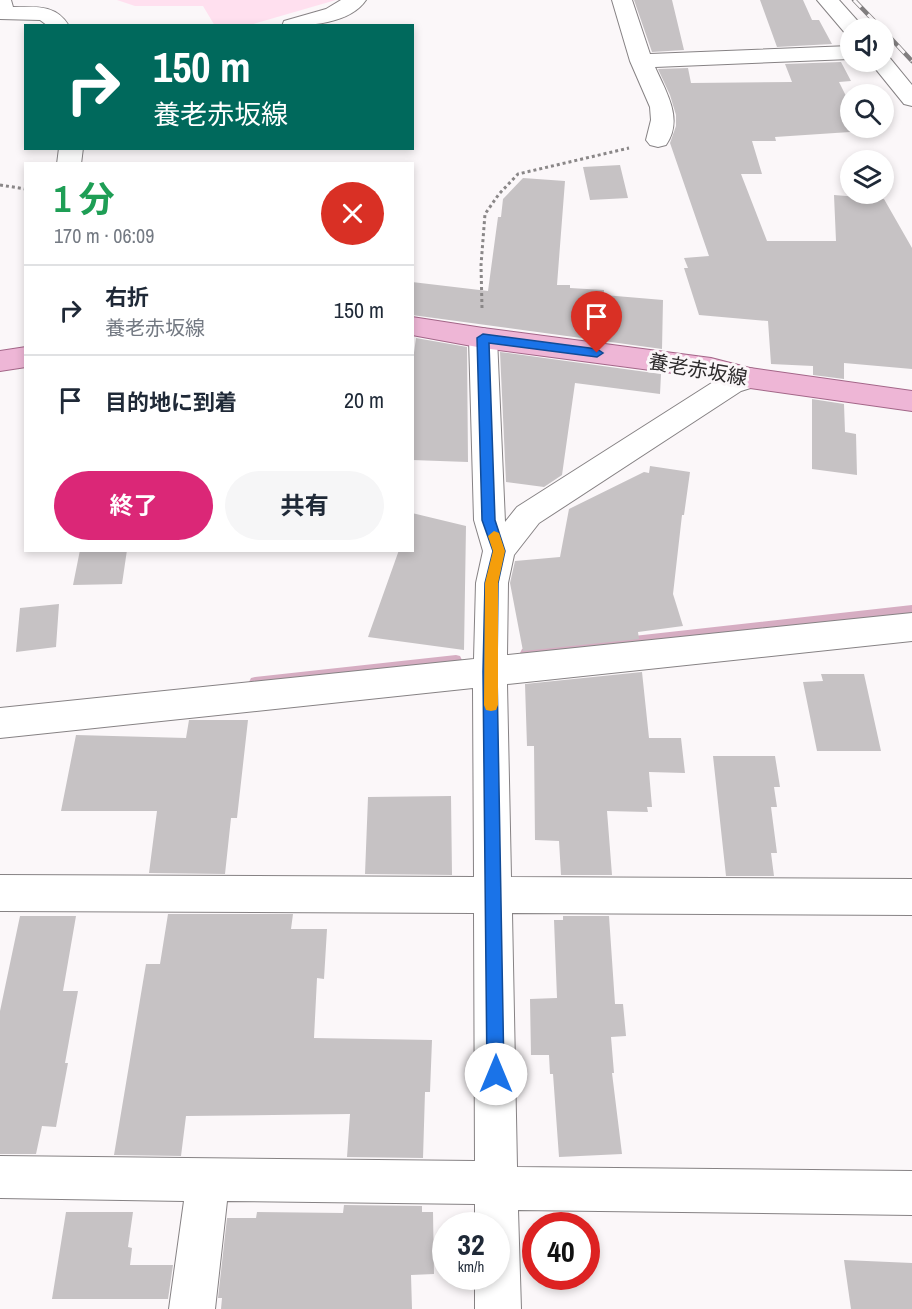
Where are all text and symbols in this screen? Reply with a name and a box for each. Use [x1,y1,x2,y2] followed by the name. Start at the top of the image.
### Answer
[840,18,894,204] map controls
[840,18,894,72] button: sound
[153,39,251,95] text: 150 m
[54,48,132,126] icon: right
[840,84,894,138] button: search
[153,96,288,132] text: 養老赤坂線
[840,150,894,204] button: layers
[54,175,115,223] text: 1 分
[321,182,384,245] button: close
[54,222,154,249] text: 170 m · 06:09
[105,282,149,312] text: 右折
[571,291,622,353] pin
[54,294,87,327] icon: right
[334,295,384,325] text: 150 m
[580,300,613,333] icon: arrive
[105,314,205,341] text: 養老赤坂線
[646,347,750,391] street label: 養老赤坂線
[54,384,87,417] icon: arrive
[344,385,384,415] text: 20 m
[105,387,237,417] text: 目的地に到着
[54,471,213,540] button: 終了
[225,471,384,540] button: 共有
[464,1042,528,1106] position arrow
[522,1212,600,1290] speed limit sign: 40
[457,1224,485,1264] text: 32
[458,1256,484,1277] text: km/h

